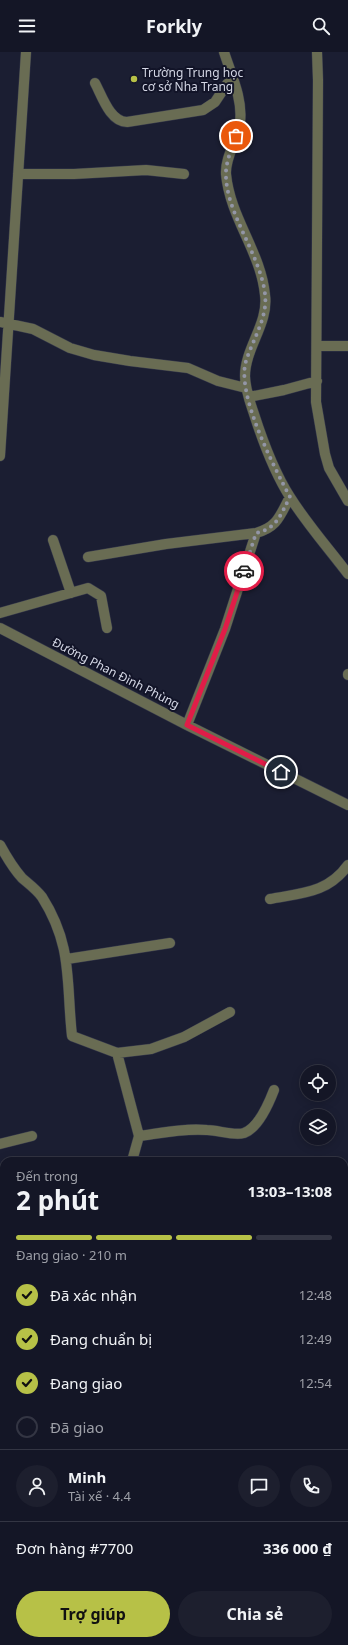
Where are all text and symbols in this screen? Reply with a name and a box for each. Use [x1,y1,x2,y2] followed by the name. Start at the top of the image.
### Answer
[146,14,202,38] text: Forkly
[16,15,38,37] icon: menu
[310,15,332,37] icon: search
[142,64,243,95] place label: Trường Trung học cơ sở Nha Trang
[129,74,139,84] marker: Trường Trung học cơ sở Nha Trang
[219,119,253,153] pin
[225,125,247,147] icon: bag
[224,551,264,591] courier
[233,560,255,582] icon: car
[49,633,183,713] street label: Đường Phan Đình Phùng
[264,755,298,789] pin
[270,761,292,783] icon: home
[300,1065,336,1145] map controls
[300,1065,336,1101] button: locate
[300,1109,336,1145] button: layers
[16,1167,78,1185] text: Đến trong
[247,1181,332,1201] text: 13:03–13:08
[16,1182,99,1218] text: 2 phút
[16,1246,127,1264] text: Đang giao · 210 m
[16,1284,38,1306] icon: check
[50,1285,137,1305] text: Đã xác nhận
[299,1286,332,1304] text: 12:48
[16,1328,38,1350] icon: check
[50,1329,152,1349] text: Đang chuẩn bị
[299,1330,332,1348] text: 12:49
[16,1372,38,1394] icon: check
[50,1373,122,1393] text: Đang giao
[299,1374,332,1392] text: 12:54
[50,1417,104,1437] text: Đã giao
[16,1465,58,1507] button: person
[238,1465,280,1507] button: chat
[290,1465,332,1507] button: phone
[68,1467,106,1487] text: Minh
[68,1487,131,1505] text: Tài xế · 4.4
[16,1538,133,1558] text: Đơn hàng #7700
[263,1538,332,1558] text: 336 000 ₫
[16,1591,170,1637] button: Trợ giúp
[178,1591,332,1637] button: Chia sẻ

